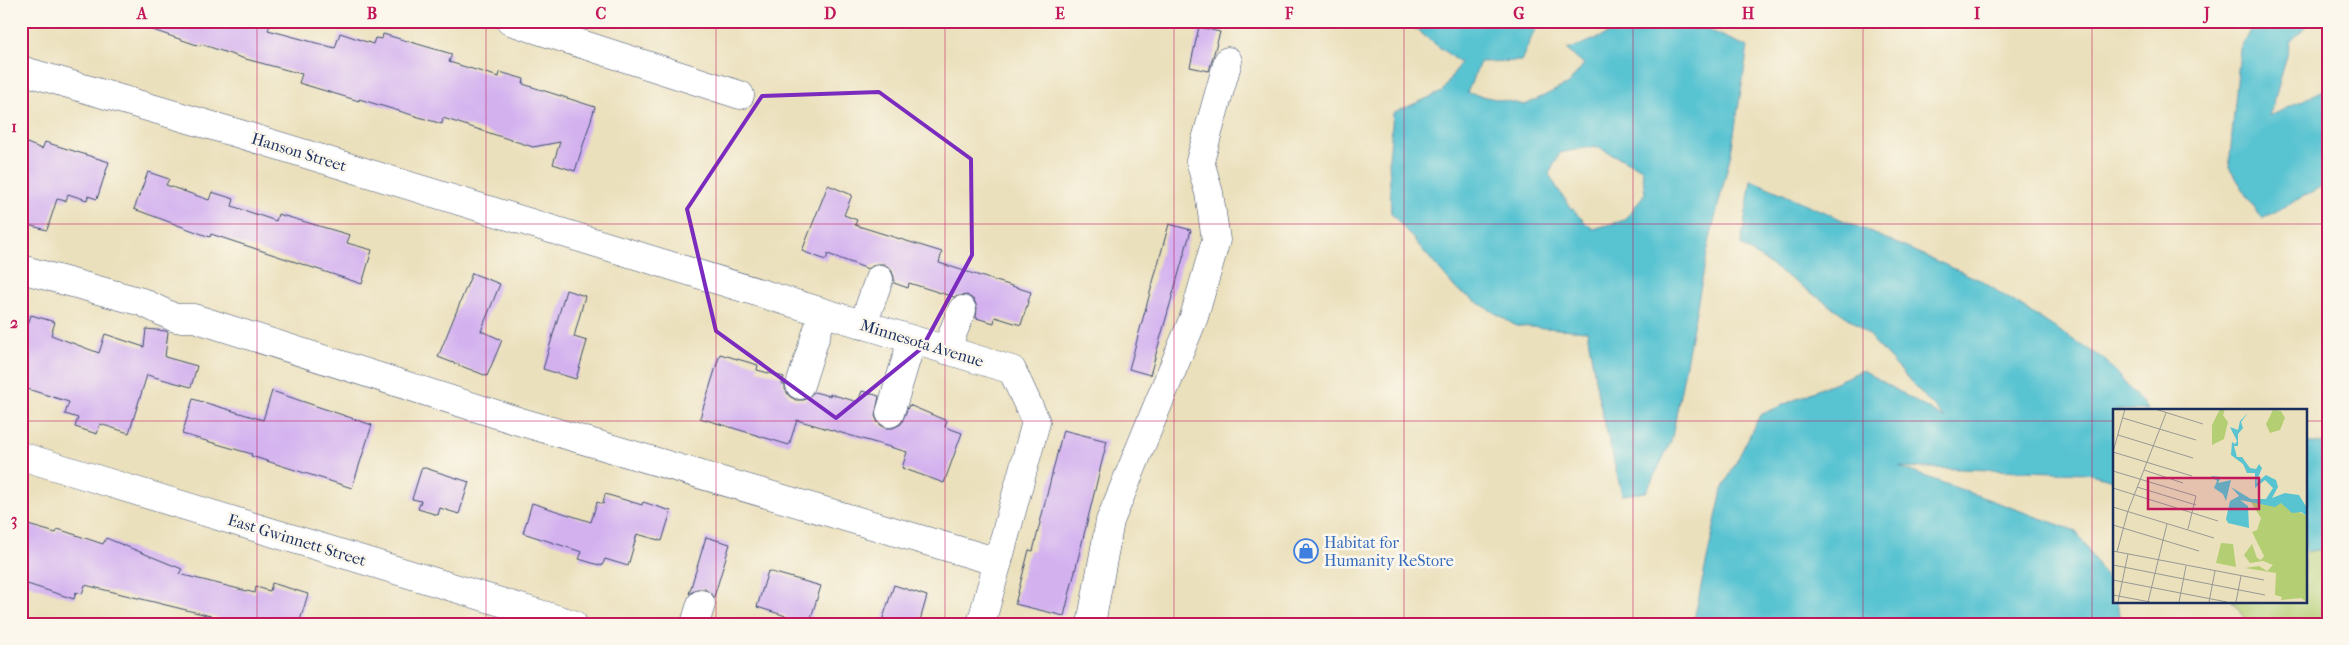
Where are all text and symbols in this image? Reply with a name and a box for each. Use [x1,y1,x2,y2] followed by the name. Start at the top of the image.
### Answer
[136,4,148,23] text: A
[367,4,377,23] text: B
[596,4,607,23] text: C
[824,4,836,23] text: D
[1055,4,1065,23] text: E
[1284,4,1294,23] text: F
[1513,4,1525,23] text: G
[1742,4,1755,23] text: H
[1974,4,1981,23] text: I
[2202,4,2210,24] text: J
[11,117,17,136] text: 1
[249,129,349,176] street label: Hanson Street
[10,313,18,332] text: 2
[858,315,986,371] street label: Minnesota Avenue
[2113,409,2306,602] inset map
[11,510,17,530] text: 3
[226,510,369,570] street label: East Gwinnett Street
[1324,533,1454,570] place label: Habitat for Humanity ReStore
[1293,538,1319,564] shop icon: Habitat for Humanity ReStore

